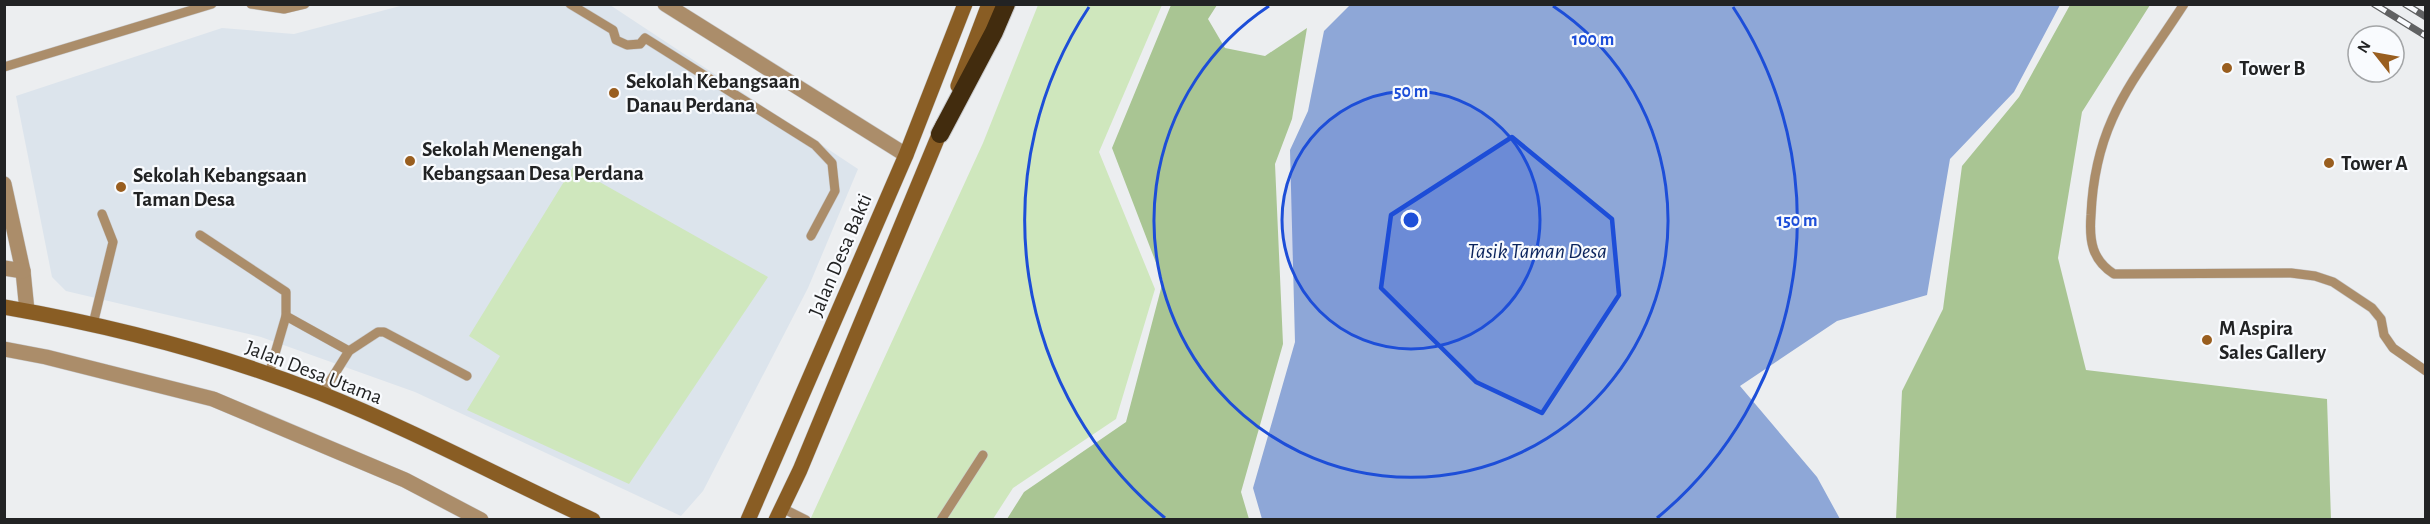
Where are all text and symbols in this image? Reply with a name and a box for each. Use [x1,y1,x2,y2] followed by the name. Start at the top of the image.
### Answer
[2346,24,2406,84] north arrow
[1572,31,1614,49] text: 100 m
[2354,38,2374,56] text: N
[2239,58,2305,79] place label: Tower B
[2220,61,2234,75] marker: Tower B
[626,71,800,116] place label: Sekolah Kebangsaan Danau Perdana
[1394,83,1428,101] text: 50 m
[607,86,621,100] marker: Sekolah Kebangsaan Danau Perdana
[422,139,644,184] place label: Sekolah Menengah Kebangsaan Desa Perdana
[2341,153,2408,174] place label: Tower A
[403,154,417,168] marker: Sekolah Menengah Kebangsaan Desa Perdana
[2322,156,2336,170] marker: Tower A
[133,165,307,210] place label: Sekolah Kebangsaan Taman Desa
[114,180,128,194] marker: Sekolah Kebangsaan Taman Desa
[805,191,876,320] street label: Jalan Desa Bakti
[1401,210,1421,230] centre of rings
[1777,212,1817,230] text: 150 m
[1467,240,1607,262] water label: Tasik Taman Desa
[2219,318,2327,363] place label: M Aspira Sales Gallery
[2200,333,2214,347] marker: M Aspira Sales Gallery
[242,337,385,408] street label: Jalan Desa Utama

